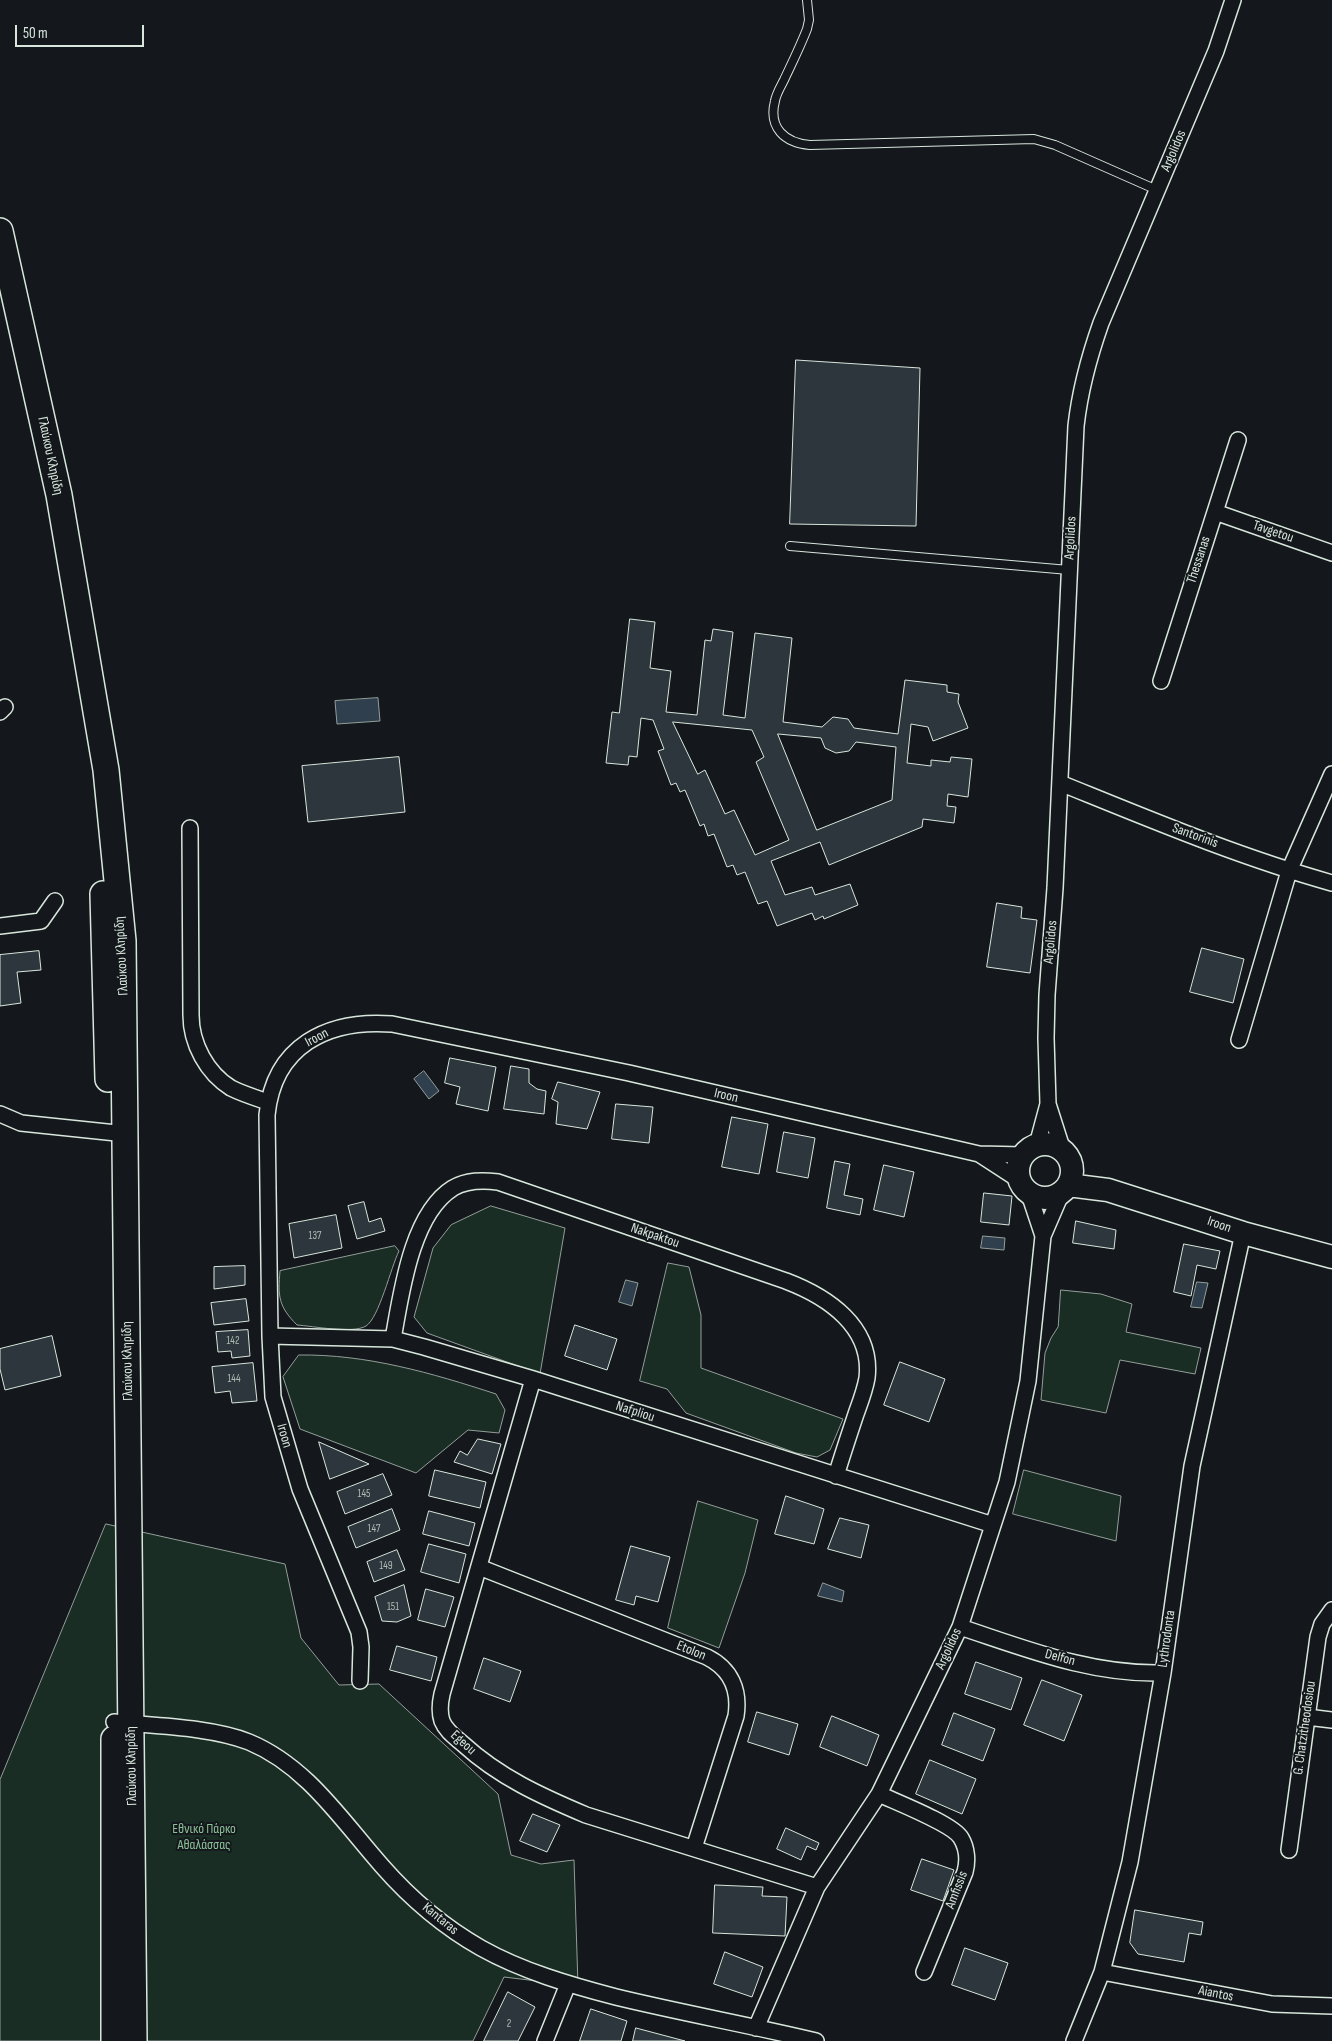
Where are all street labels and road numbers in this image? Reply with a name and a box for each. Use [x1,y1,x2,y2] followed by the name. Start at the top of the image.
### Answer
[1158,128,1190,174] street label: Argolidos
[34,415,66,497] street label: Γλαύκου Κληρίδη
[1061,516,1081,560] street label: Argolidos
[1250,517,1296,547] street label: Tavgetou
[1183,534,1215,586] street label: Thessanas
[1170,820,1220,852] street label: Santorinis
[112,916,132,996] street label: Γλαύκου Κληρίδη
[1041,920,1061,964] street label: Argolidos
[302,1025,332,1051] street label: Iroon
[712,1085,740,1107] street label: Iroon
[1205,1213,1233,1237] street label: Iroon
[629,1220,681,1252] street label: Nakpaktou
[119,1321,137,1401] street label: Γλαύκου Κληρίδη
[614,1398,656,1426] street label: Nafpliou
[273,1422,295,1450] street label: Iroon
[1155,1609,1179,1669] street label: Lythrodonta
[932,1626,966,1672] street label: Argolidos
[674,1638,708,1664] street label: Etolon
[1043,1646,1077,1670] street label: Delfon
[1290,1680,1320,1776] street label: G. Chatzitheodosiou
[123,1726,141,1806] street label: Γλαύκου Κληρίδη
[447,1727,479,1759] street label: Egeou
[942,1869,972,1911] street label: Amfissis
[419,1899,461,1939] street label: Kantaras
[1197,1982,1235,2006] street label: Aiantos

